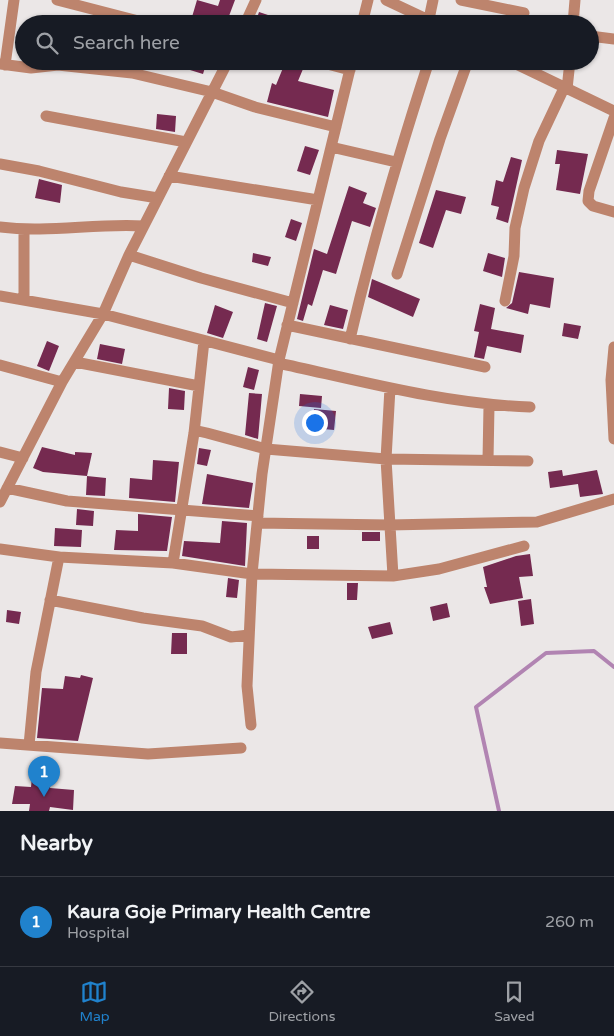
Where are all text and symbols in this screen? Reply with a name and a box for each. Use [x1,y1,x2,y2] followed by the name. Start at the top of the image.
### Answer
[15,15,599,70] search box
[33,29,61,57] icon: search
[73,32,180,54] text: Search here
[302,410,328,436] your location
[28,756,60,797] pin: 1
[20,831,93,856] text: Nearby
[67,901,370,923] text: Kaura Goje Primary Health Centre
[31,912,41,932] text: 1
[545,912,594,932] text: 260 m
[67,923,129,943] text: Hospital
[79,978,110,1025] tab: Map
[268,978,335,1025] tab: Directions
[494,978,535,1025] tab: Saved

